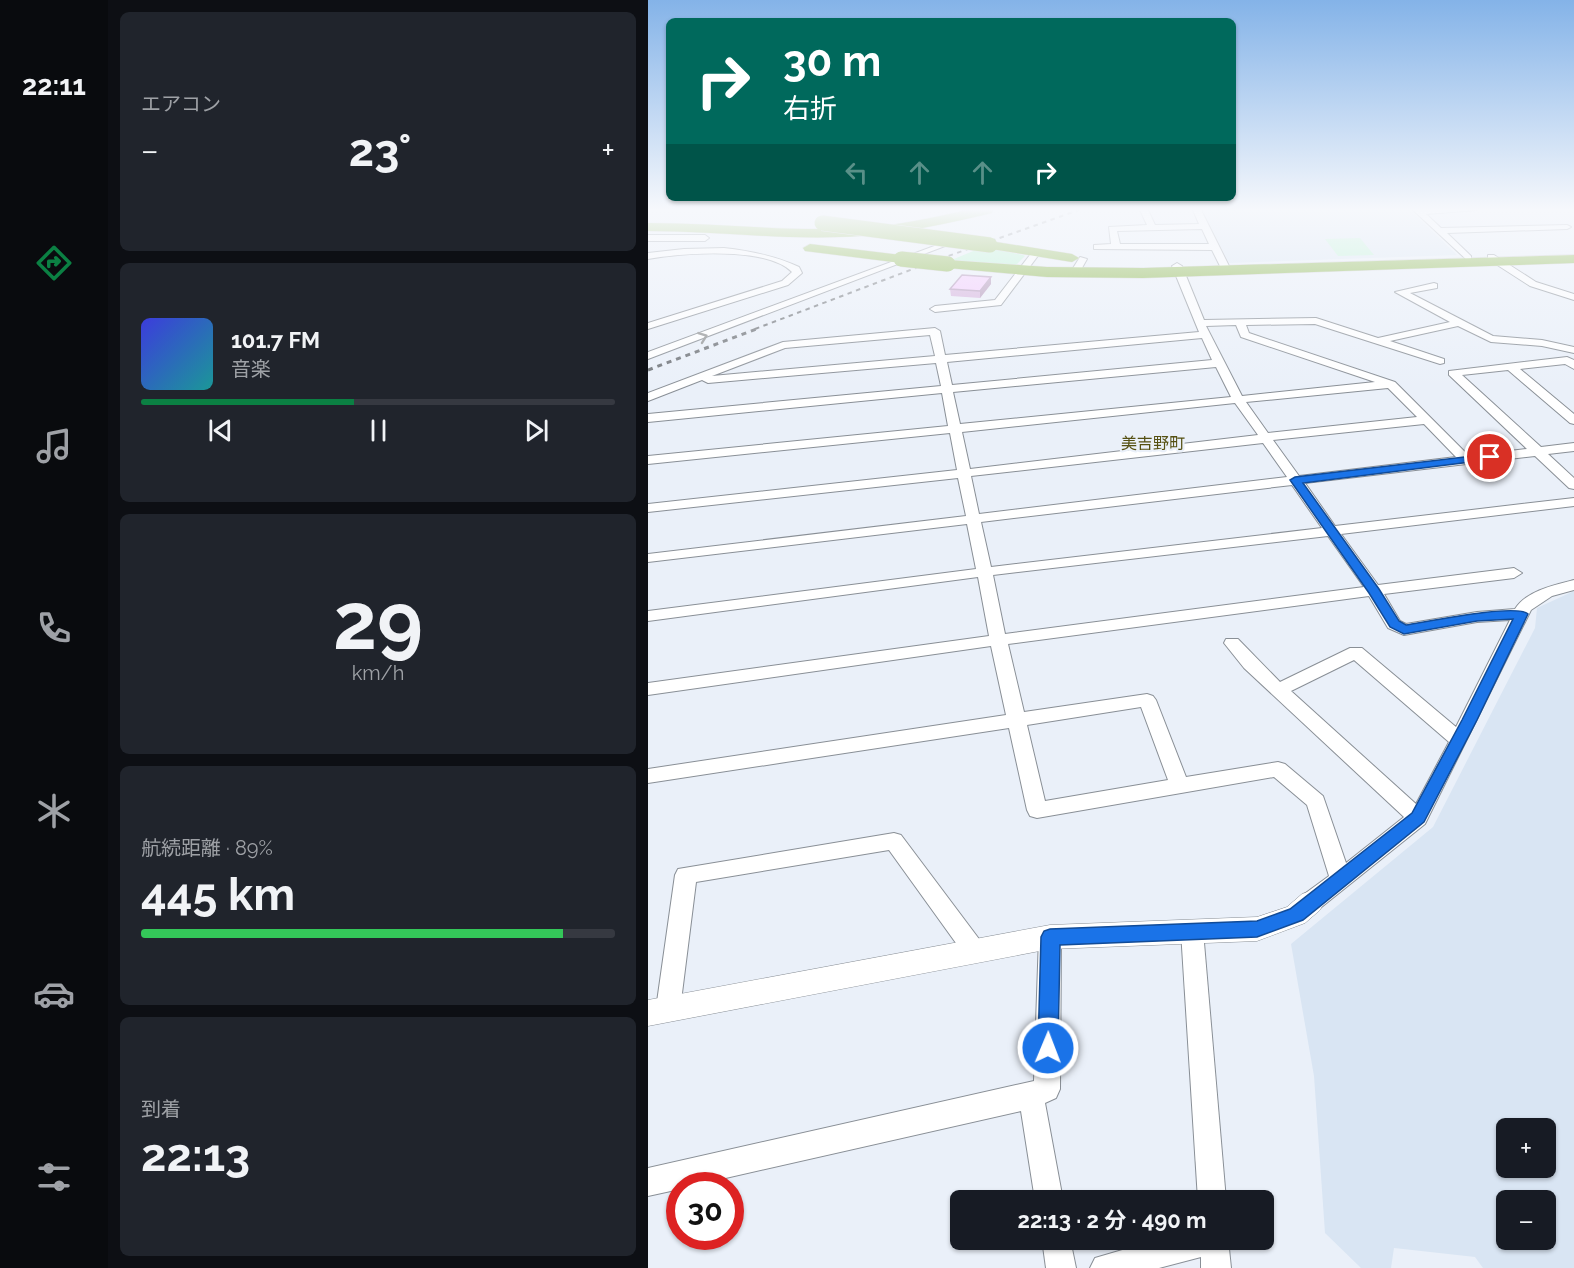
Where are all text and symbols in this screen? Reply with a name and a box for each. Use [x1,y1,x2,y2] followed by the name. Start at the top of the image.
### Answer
[783,37,881,86] text: 30 m
[684,42,762,120] icon: right
[22,70,86,101] text: 22:11
[141,92,221,116] text: エアコン
[783,93,837,124] text: 右折
[349,124,411,177] text: 23°
[141,131,159,170] text: −
[601,131,615,170] text: +
[840,156,873,189] icon: left
[903,156,936,189] icon: ahead
[966,156,999,189] icon: ahead
[1029,156,1062,189] icon: right
[33,242,75,284] icon: directions
[231,327,320,353] text: 101.7 FM
[697,332,708,345] one-way arrow
[231,357,271,381] text: 音楽
[204,414,237,447] icon: previous
[362,414,395,447] icon: pause
[520,414,553,447] icon: next
[33,425,75,467] icon: music
[1464,431,1515,482] pin
[1121,434,1185,453] district label: 美吉野町
[1473,440,1506,473] icon: arrive
[333,576,423,667] text: 29
[33,607,75,649] icon: phone
[352,661,404,685] text: km/h
[33,790,75,832] icon: climate
[141,836,273,860] text: 航続距離 · 89%
[141,868,295,921] text: 445 km
[33,973,75,1015] icon: car
[1016,1016,1080,1080] position arrow
[141,1097,181,1121] text: 到着
[1496,1118,1556,1250] map controls
[1496,1118,1556,1178] button: +
[141,1129,250,1182] text: 22:13
[33,1156,75,1198] icon: filters
[666,1172,744,1250] speed limit sign: 30
[1496,1190,1556,1250] button: −
[1018,1207,1206,1233] text: 22:13 · 2 分 · 490 m

